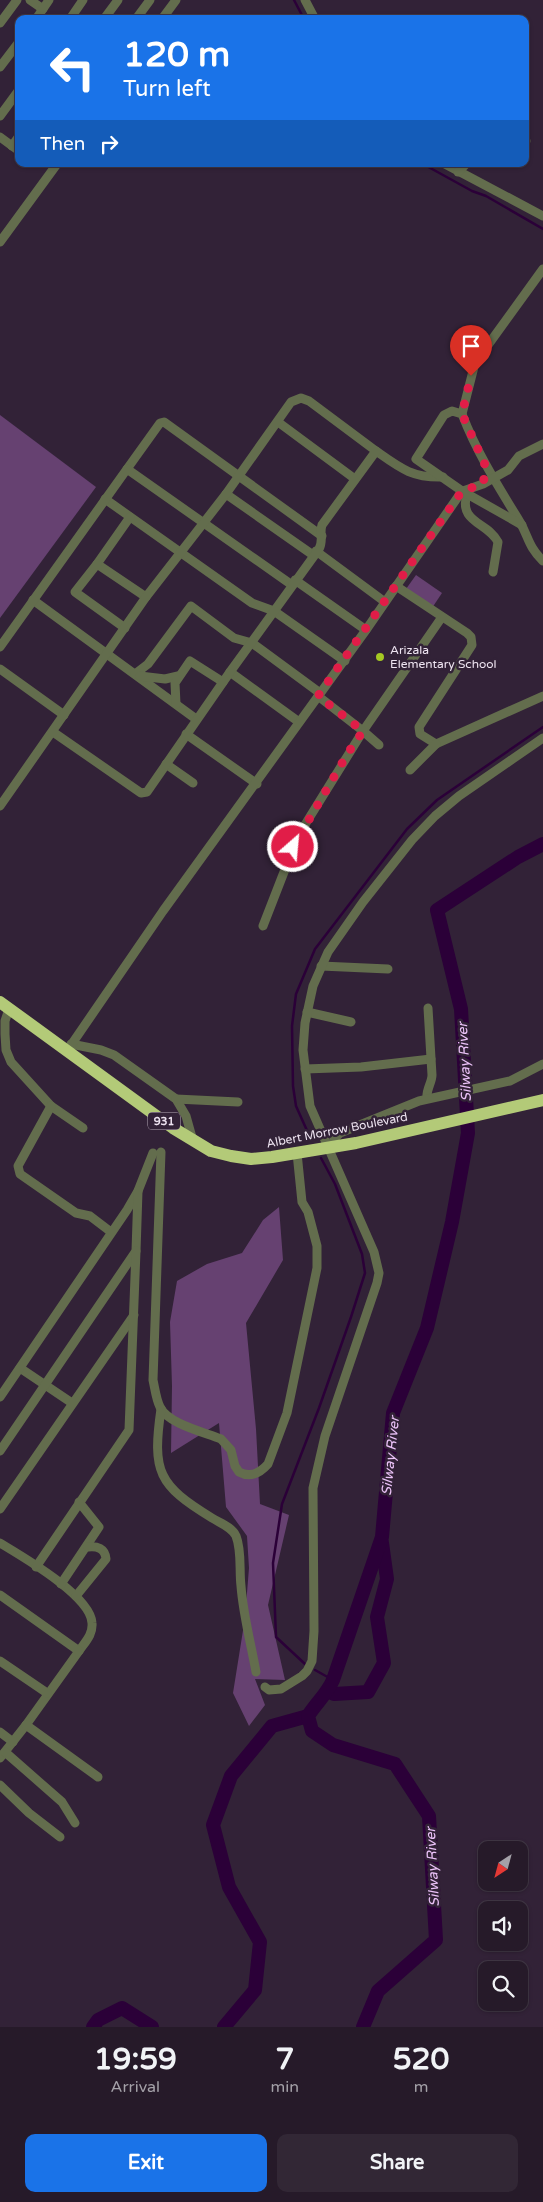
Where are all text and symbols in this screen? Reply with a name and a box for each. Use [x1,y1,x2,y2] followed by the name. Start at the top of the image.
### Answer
[123,34,230,76] text: 120 m
[40,35,105,100] icon: left
[123,76,211,102] text: Turn left
[95,130,123,158] icon: right
[40,133,85,155] text: Then
[450,325,492,376] pin
[457,332,485,360] icon: arrive
[390,643,497,671] place label: Arizala Elementary School
[374,651,386,663] marker: Arizala Elementary School
[266,820,318,872] position arrow
[454,1020,475,1102] water label: Silway River
[265,1109,409,1151] street label: Albert Morrow Boulevard
[148,1112,180,1130] road number: 931
[378,1414,403,1496] water label: Silway River
[422,1825,443,1907] water label: Silway River
[478,1841,528,1891] north arrow
[478,1841,528,2011] map controls
[478,1901,528,1951] button: sound
[478,1961,528,2011] button: search
[94,2041,177,2078] text: 19:59
[275,2041,294,2078] text: 7
[393,2041,449,2078] text: 520
[111,2077,160,2097] text: Arrival
[271,2077,299,2097] text: min
[414,2077,428,2097] text: m
[25,2134,267,2192] button: Exit
[277,2134,518,2192] button: Share

